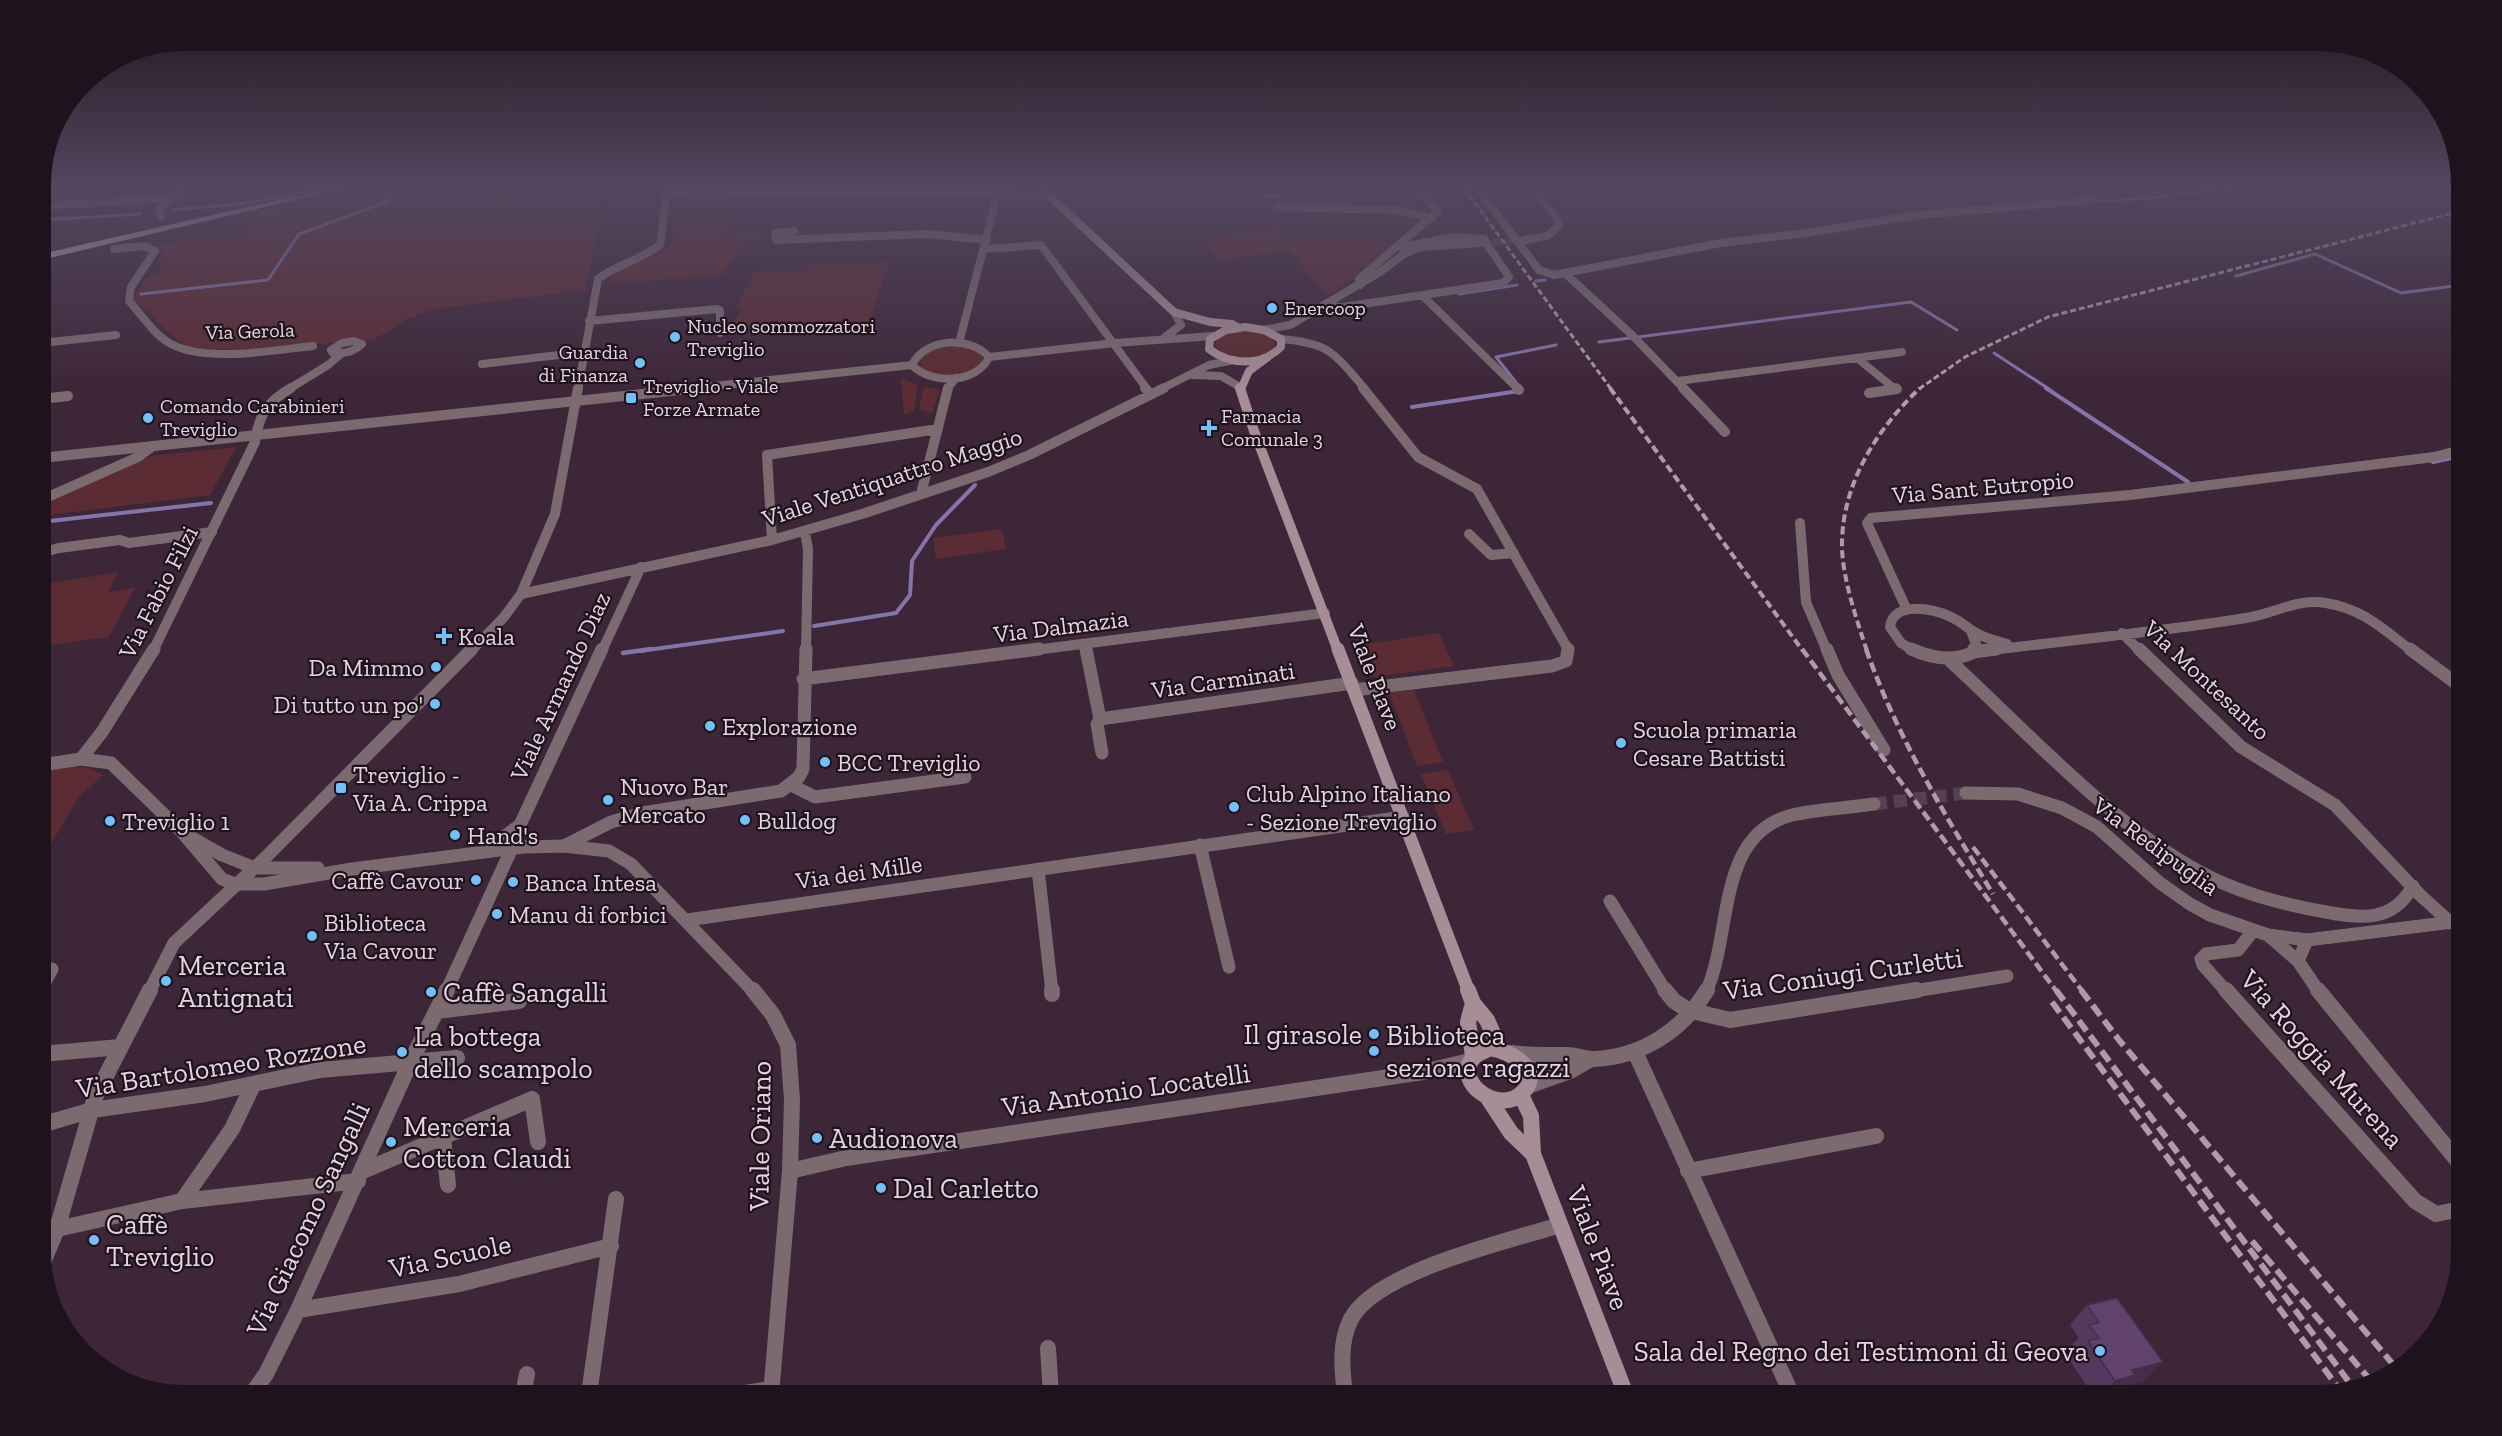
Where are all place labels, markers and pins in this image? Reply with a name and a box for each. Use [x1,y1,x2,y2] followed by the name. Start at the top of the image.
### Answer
[1284,296,1366,320] place label: Enercoop
[1265,301,1279,315] marker: Enercoop
[687,314,875,361] place label: Nucleo sommozzatori Treviglio
[668,330,682,344] marker: Nucleo sommozzatori Treviglio
[539,340,628,387] place label: Guardia di Finanza
[633,356,647,370] marker: Guardia di Finanza
[643,374,778,421] place label: Treviglio - Viale Forze Armate
[624,391,638,405] marker: Treviglio - Viale Forze Armate
[160,394,345,441] place label: Comando Carabinieri Treviglio
[1221,404,1323,451] place label: Farmacia Comunale 3
[141,411,155,425] marker: Comando Carabinieri Treviglio
[1202,421,1216,435] marker: Farmacia Comunale 3
[458,622,515,651] place label: Koala
[435,627,453,645] marker: Koala
[309,653,424,682] place label: Da Mimmo
[429,660,443,674] marker: Da Mimmo
[273,690,423,719] place label: Di tutto un po'
[428,697,442,711] marker: Di tutto un po'
[722,712,857,741] place label: Explorazione
[1633,715,1797,772] place label: Scuola primaria Cesare Battisti
[703,719,717,733] marker: Explorazione
[1614,736,1628,750] marker: Scuola primaria Cesare Battisti
[837,748,980,777] place label: BCC Treviglio
[818,755,832,769] marker: BCC Treviglio
[352,760,488,817] place label: Treviglio - Via A. Crippa
[620,772,728,829] place label: Nuovo Bar Mercato
[1246,779,1451,836] place label: Club Alpino Italiano - Sezione Treviglio
[334,781,348,795] marker: Treviglio - Via A. Crippa
[601,793,615,807] marker: Nuovo Bar Mercato
[1227,800,1241,814] marker: Club Alpino Italiano - Sezione Treviglio
[757,806,836,835] place label: Bulldog
[122,807,230,836] place label: Treviglio 1
[738,813,752,827] marker: Bulldog
[103,814,117,828] marker: Treviglio 1
[467,821,538,850] place label: Hand's
[448,828,462,842] marker: Hand's
[331,866,464,895] place label: Caffè Cavour
[525,868,657,897] place label: Banca Intesa
[469,873,483,887] marker: Caffè Cavour
[506,875,520,889] marker: Banca Intesa
[509,900,667,929] place label: Manu di forbici
[490,907,504,921] marker: Manu di forbici
[323,908,437,965] place label: Biblioteca Via Cavour
[305,929,319,943] marker: Biblioteca Via Cavour
[178,949,294,1014] place label: Merceria Antignati
[159,974,173,988] marker: Merceria Antignati
[443,976,607,1009] place label: Caffè Sangalli
[424,985,438,999] marker: Caffè Sangalli
[1243,1018,1362,1051] place label: Il girasole
[1386,1019,1570,1084] place label: Biblioteca sezione ragazzi
[414,1020,593,1085] place label: La bottega dello scampolo
[1367,1027,1381,1041] marker: Il girasole
[1367,1044,1381,1058] marker: Biblioteca sezione ragazzi
[395,1045,409,1059] marker: La bottega dello scampolo
[403,1110,571,1175] place label: Merceria Cotton Claudi
[829,1122,958,1155] place label: Audionova
[810,1131,824,1145] marker: Audionova
[384,1135,398,1149] marker: Merceria Cotton Claudi
[893,1172,1039,1205] place label: Dal Carletto
[874,1181,888,1195] marker: Dal Carletto
[106,1208,214,1273] place label: Caffè Treviglio
[87,1233,101,1247] marker: Caffè Treviglio
[1634,1335,2088,1368] place label: Sala del Regno dei Testimoni di Geova
[2093,1344,2107,1358] marker: Sala del Regno dei Testimoni di Geova

